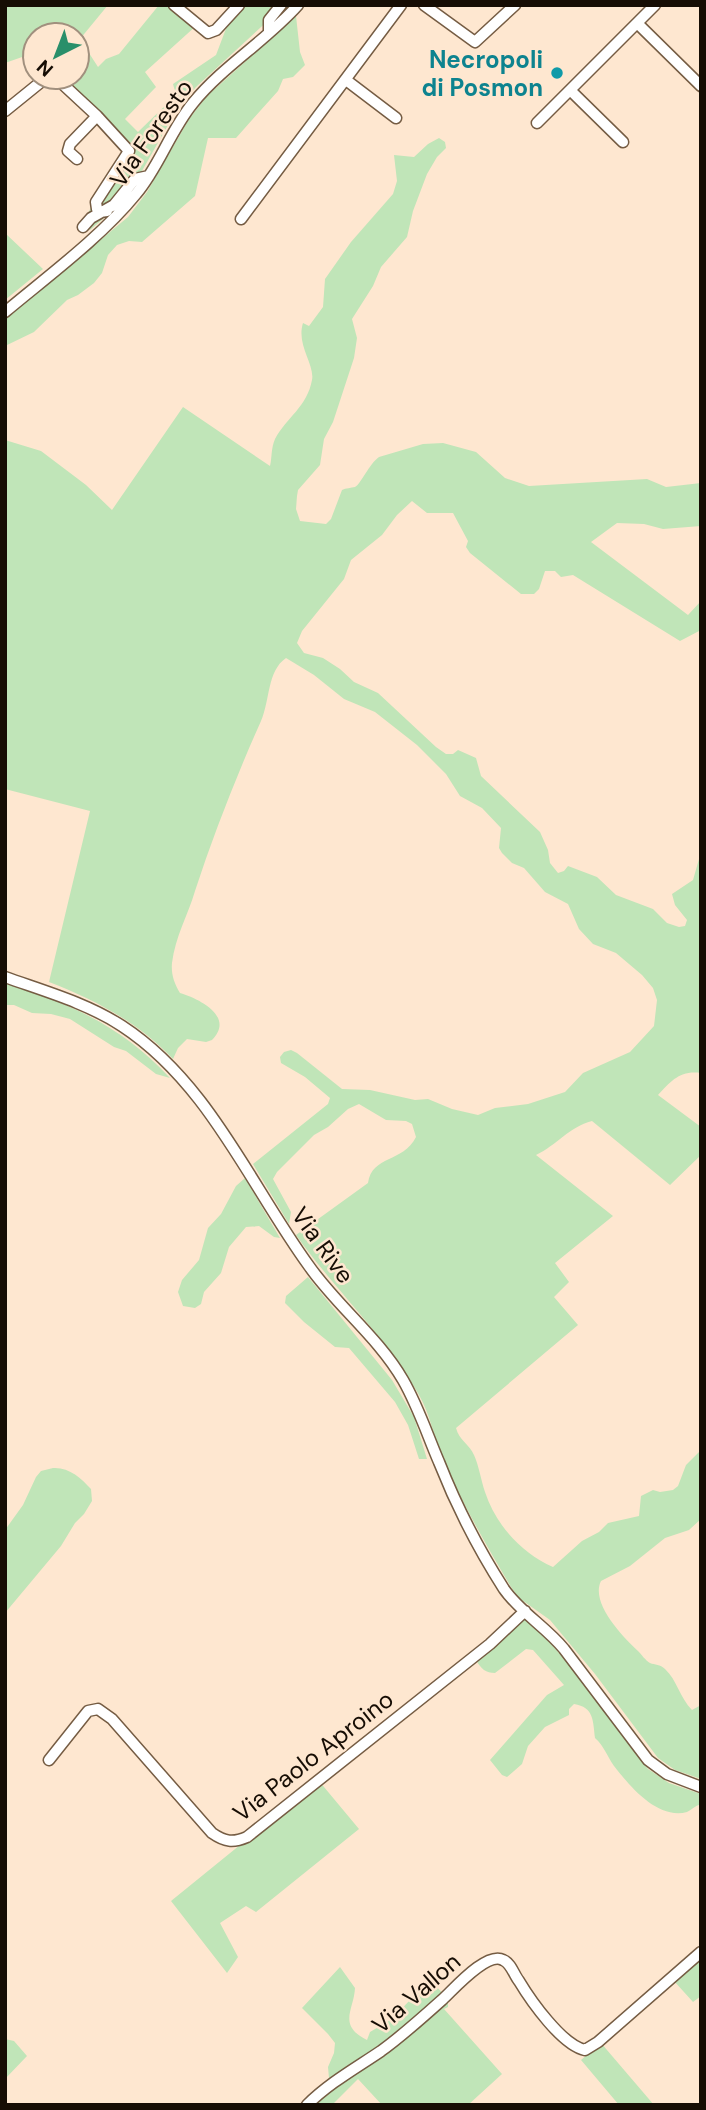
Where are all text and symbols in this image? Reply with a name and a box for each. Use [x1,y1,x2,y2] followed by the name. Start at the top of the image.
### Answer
[21,21,91,91] north arrow
[421,44,543,103] place label: Necropoli di Posmon
[31,54,58,82] text: N
[549,65,565,81] marker: Necropoli di Posmon
[103,73,199,193] street label: Via Foresto
[285,1201,361,1289] street label: Via Rive
[227,1684,399,1828] street label: Via Paolo Aproino
[365,1946,467,2040] street label: Via Vallon

